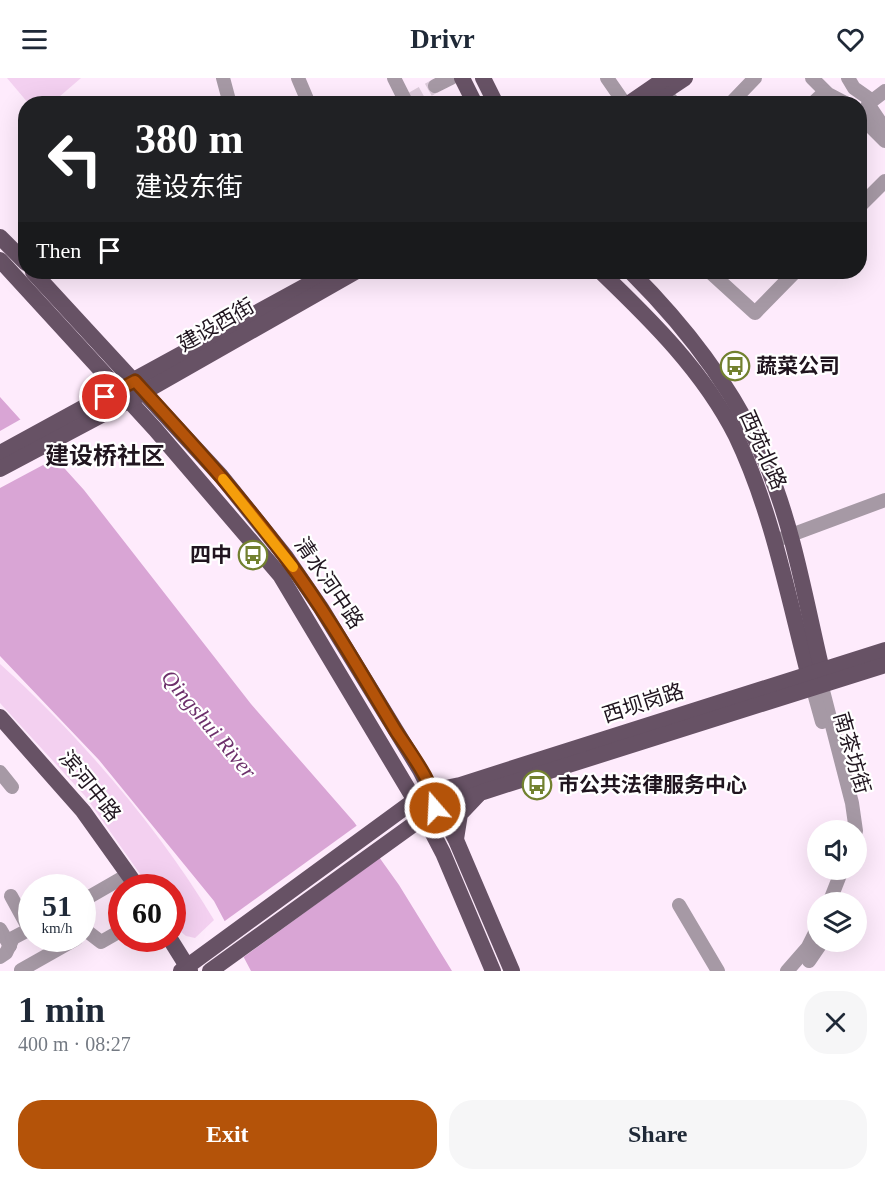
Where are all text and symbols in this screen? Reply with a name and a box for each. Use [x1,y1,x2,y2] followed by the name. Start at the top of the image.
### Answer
[18,23,51,56] icon: menu
[834,23,867,56] icon: heart
[410,24,475,54] text: Drivr
[135,116,244,162] text: 380 m
[36,120,114,198] icon: left
[135,172,243,202] text: 建设东街
[93,234,126,267] icon: arrive
[36,238,81,263] text: Then
[174,294,258,356] street label: 建设西街
[719,350,751,382] bus stop icon: 蔬菜公司
[756,354,840,378] place label: 蔬菜公司
[79,371,130,422] pin
[88,380,121,413] icon: arrive
[735,407,791,493] street label: 西苑北路
[45,443,165,469] district label: 建设桥社区
[290,533,368,633] street label: 清水河中路
[237,539,269,571] bus stop icon: 四中
[190,543,232,567] place label: 四中
[156,665,262,784] water label: Qingshui River
[599,679,687,727] street label: 西坝岗路
[829,709,875,797] street label: 南茶坊街
[54,746,126,826] street label: 滨河中路
[521,769,553,801] bus stop icon: 市公共法律服务中心
[558,773,747,797] place label: 市公共法律服务中心
[403,776,467,840] position arrow
[807,820,867,952] map controls
[807,820,867,880] button: sound
[108,874,186,952] speed limit sign: 60
[42,889,72,922] text: 51
[807,892,867,952] button: layers
[42,920,72,936] text: km/h
[18,990,105,1030] text: 1 min
[804,991,867,1054] button: close
[18,1033,131,1055] text: 400 m · 08:27
[18,1100,437,1169] button: Exit
[449,1100,867,1169] button: Share

